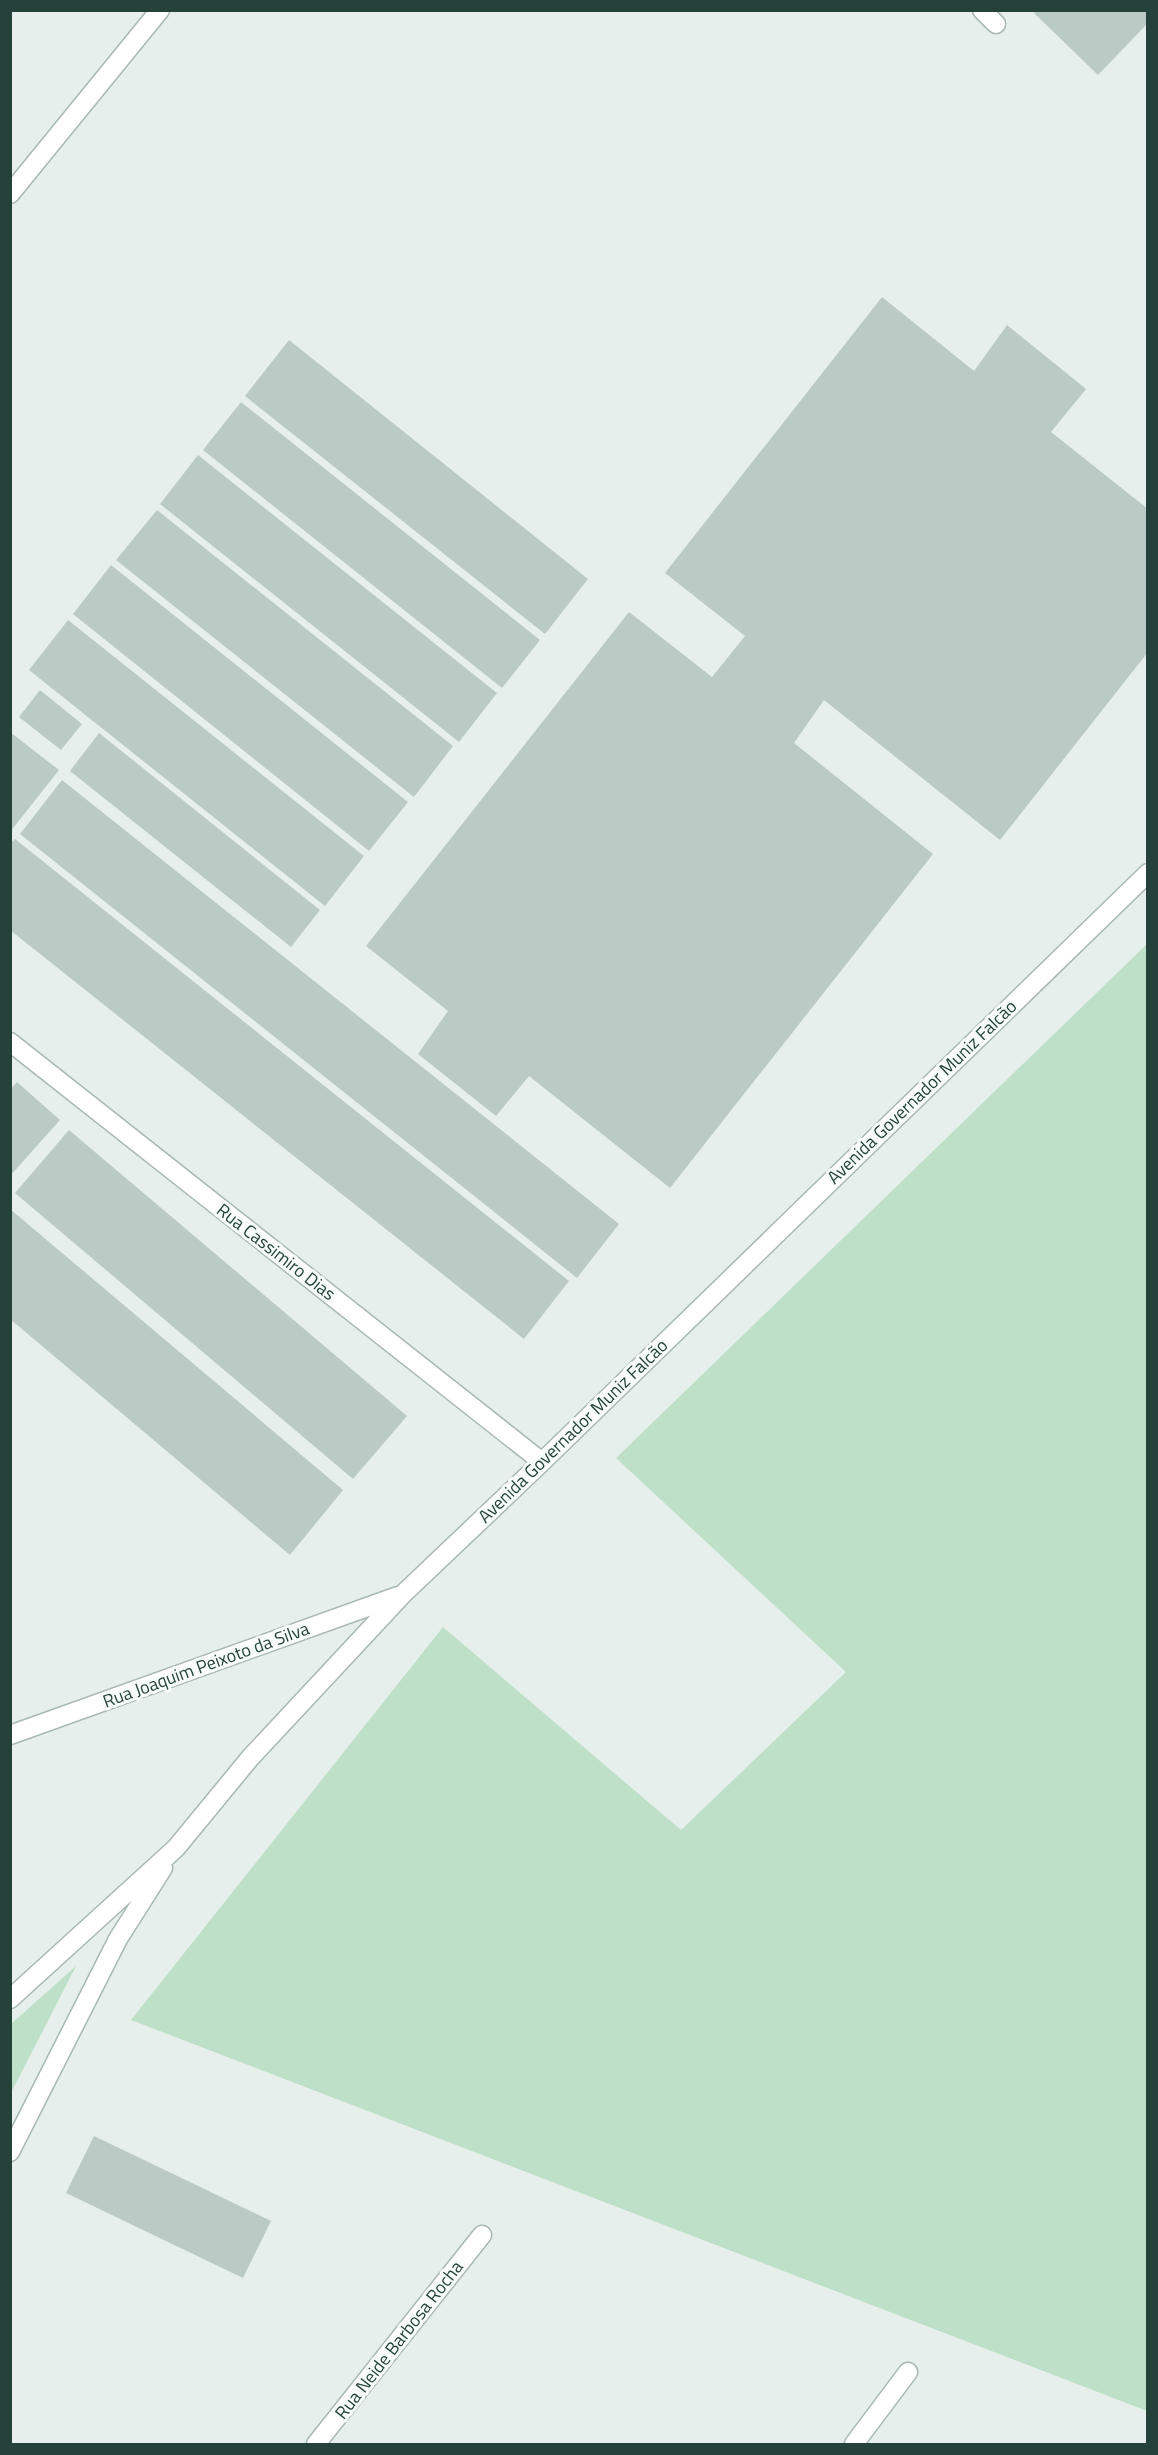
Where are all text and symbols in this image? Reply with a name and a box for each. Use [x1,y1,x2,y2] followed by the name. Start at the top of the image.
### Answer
[821,993,1023,1190] street label: Avenida Governador Muniz Falcão
[211,1196,342,1307] street label: Rua Cassimiro Dias
[472,1332,674,1529] street label: Avenida Governador Muniz Falcão
[99,1615,313,1714] street label: Rua Joaquim Peixoto da Silva
[328,2255,469,2425] street label: Rua Neide Barbosa Rocha

